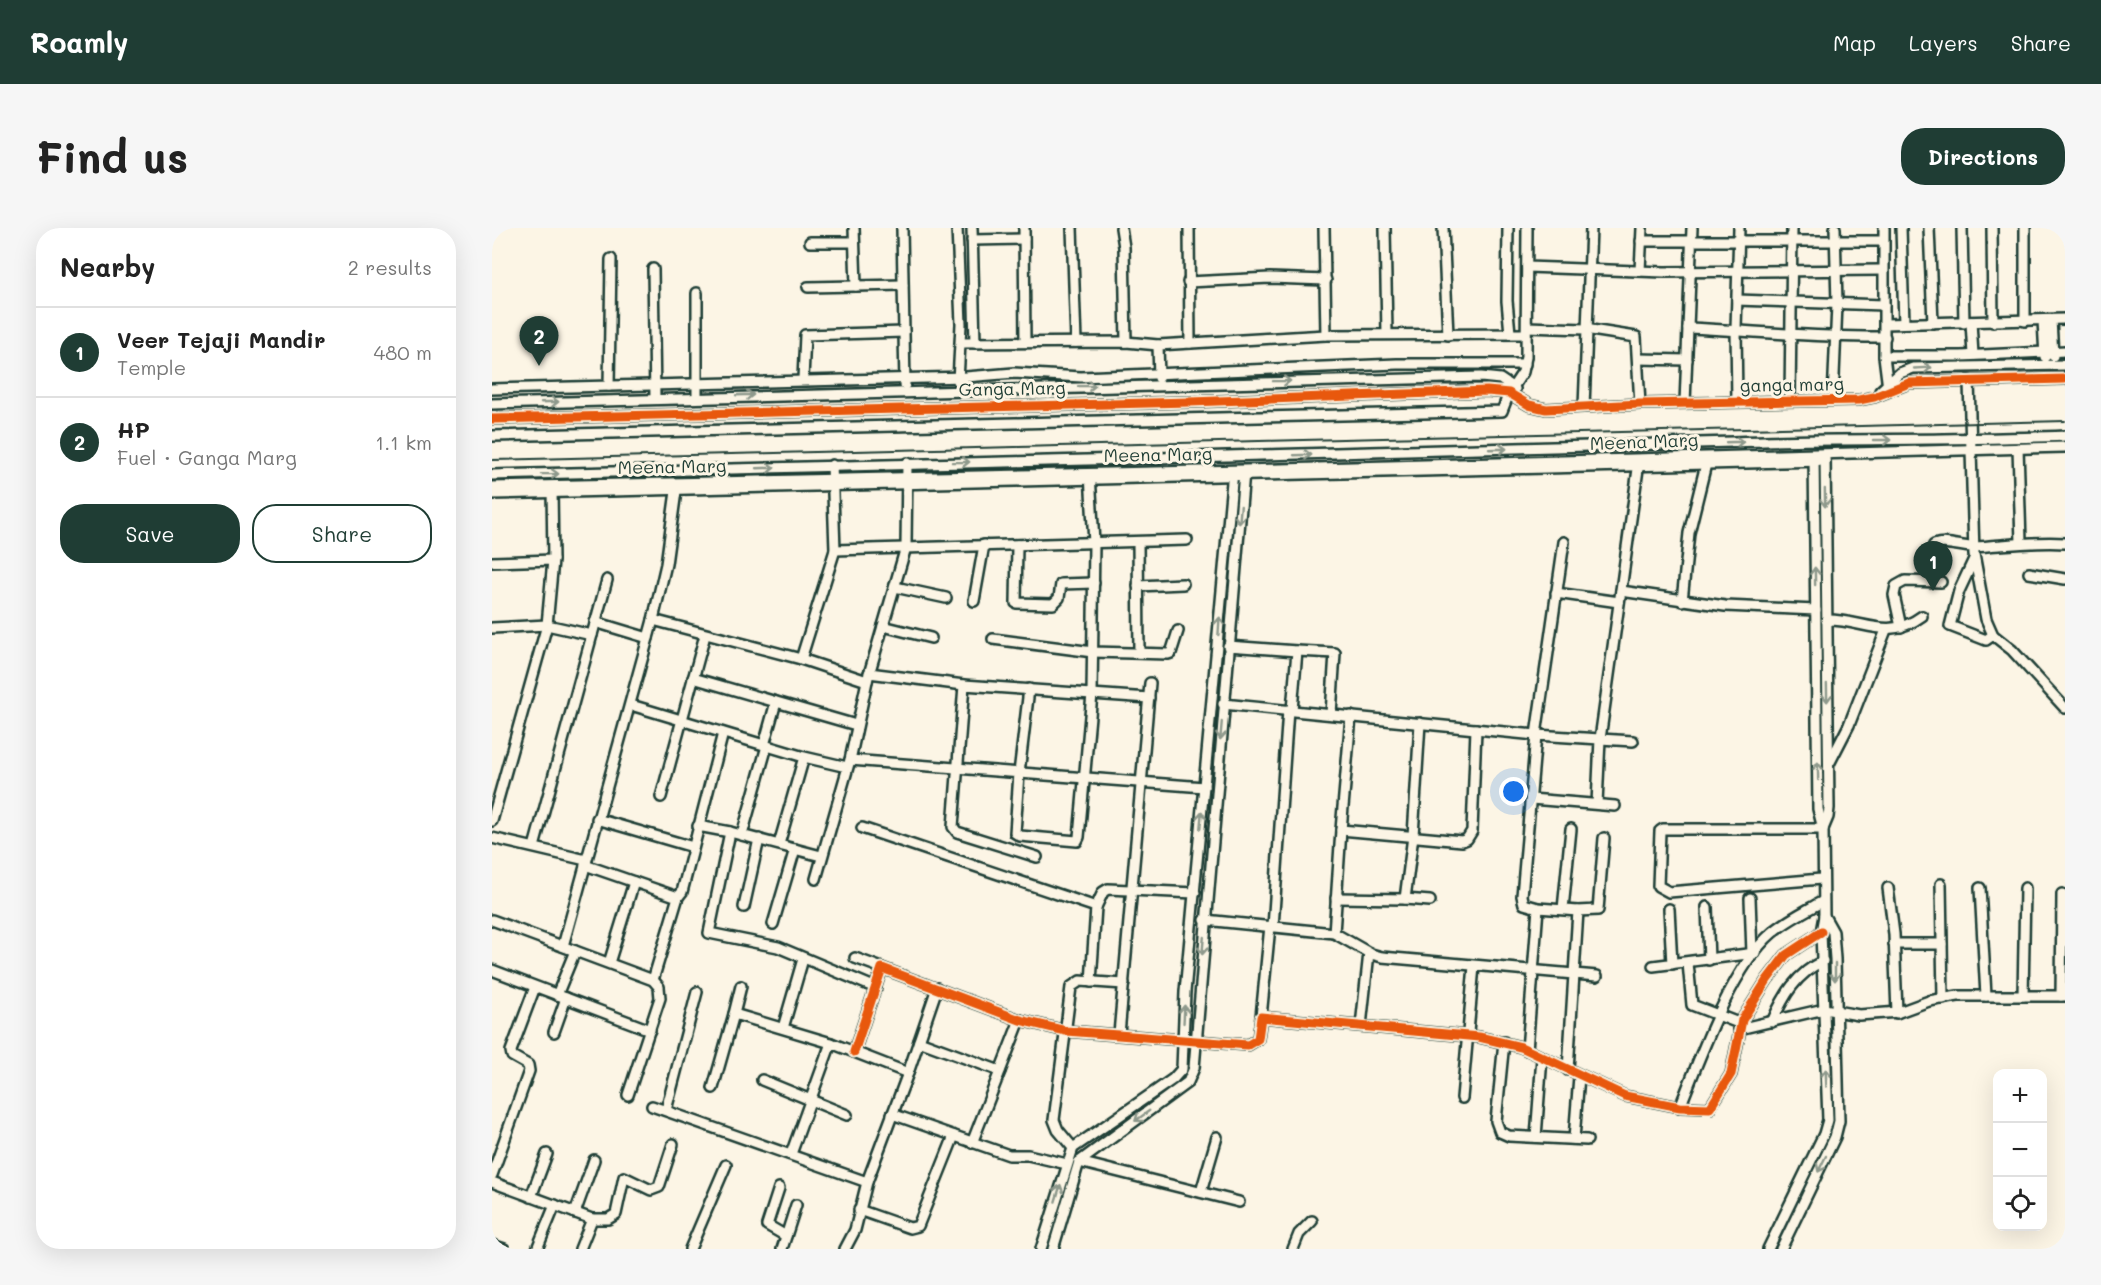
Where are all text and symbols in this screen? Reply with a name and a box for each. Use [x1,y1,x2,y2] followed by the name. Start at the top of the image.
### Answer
[30,24,129,60] text: Roamly
[1833,29,1876,56] text: Map
[1909,29,1978,56] text: Layers
[2011,29,2071,56] text: Share
[1901,128,2065,185] button: Directions
[36,129,188,184] text: Find us
[60,250,155,284] text: Nearby
[348,254,432,280] text: 2 results
[520,316,558,366] pin: 2
[117,325,325,354] text: Veer Tejaji Mandir
[75,339,84,365] text: 1
[373,339,432,365] text: 480 m
[117,354,186,380] text: Temple
[1912,362,1932,373] one-way arrow
[1740,371,1844,397] street label: ganga marg
[958,375,1066,401] street label: Ganga Marg
[1272,376,1292,387] one-way arrow
[1077,380,1097,392] one-way arrow
[735,389,755,401] one-way arrow
[540,396,560,407] one-way arrow
[117,415,150,444] text: HP
[1589,427,1699,455] street label: Meena Marg
[74,429,85,455] text: 2
[375,429,432,455] text: 1.1 km
[1872,434,1892,446] one-way arrow
[1724,436,1744,447] one-way arrow
[1103,441,1212,467] street label: Meena Marg
[1487,443,1507,455] one-way arrow
[117,444,297,470] text: Fuel · Ganga Marg
[1293,450,1313,461] one-way arrow
[617,453,726,479] street label: Meena Marg
[951,456,971,468] one-way arrow
[756,462,776,473] one-way arrow
[540,468,560,479] one-way arrow
[1819,487,1831,507] one-way arrow
[60,504,240,563] button: Save
[252,504,432,563] button: Share
[1235,505,1246,525] one-way arrow
[1914,542,1952,591] pin: 1
[1809,566,1821,586] one-way arrow
[1214,616,1225,636] one-way arrow
[1822,682,1833,702] one-way arrow
[1215,720,1226,740] one-way arrow
[1812,761,1824,781] one-way arrow
[1499,777,1528,806] your location
[1196,810,1207,830] one-way arrow
[1197,935,1208,955] one-way arrow
[1829,962,1841,982] one-way arrow
[1179,1005,1190,1025] one-way arrow
[1821,1068,1832,1088] one-way arrow
[1993,1069,2047,1231] map controls
[1993,1069,2047,1123] button: +
[1134,1110,1150,1122] one-way arrow
[1993,1123,2047,1177] button: −
[1816,1154,1828,1172] one-way arrow
[1993,1177,2047,1231] button: locate
[1053,1184,1064,1203] one-way arrow

